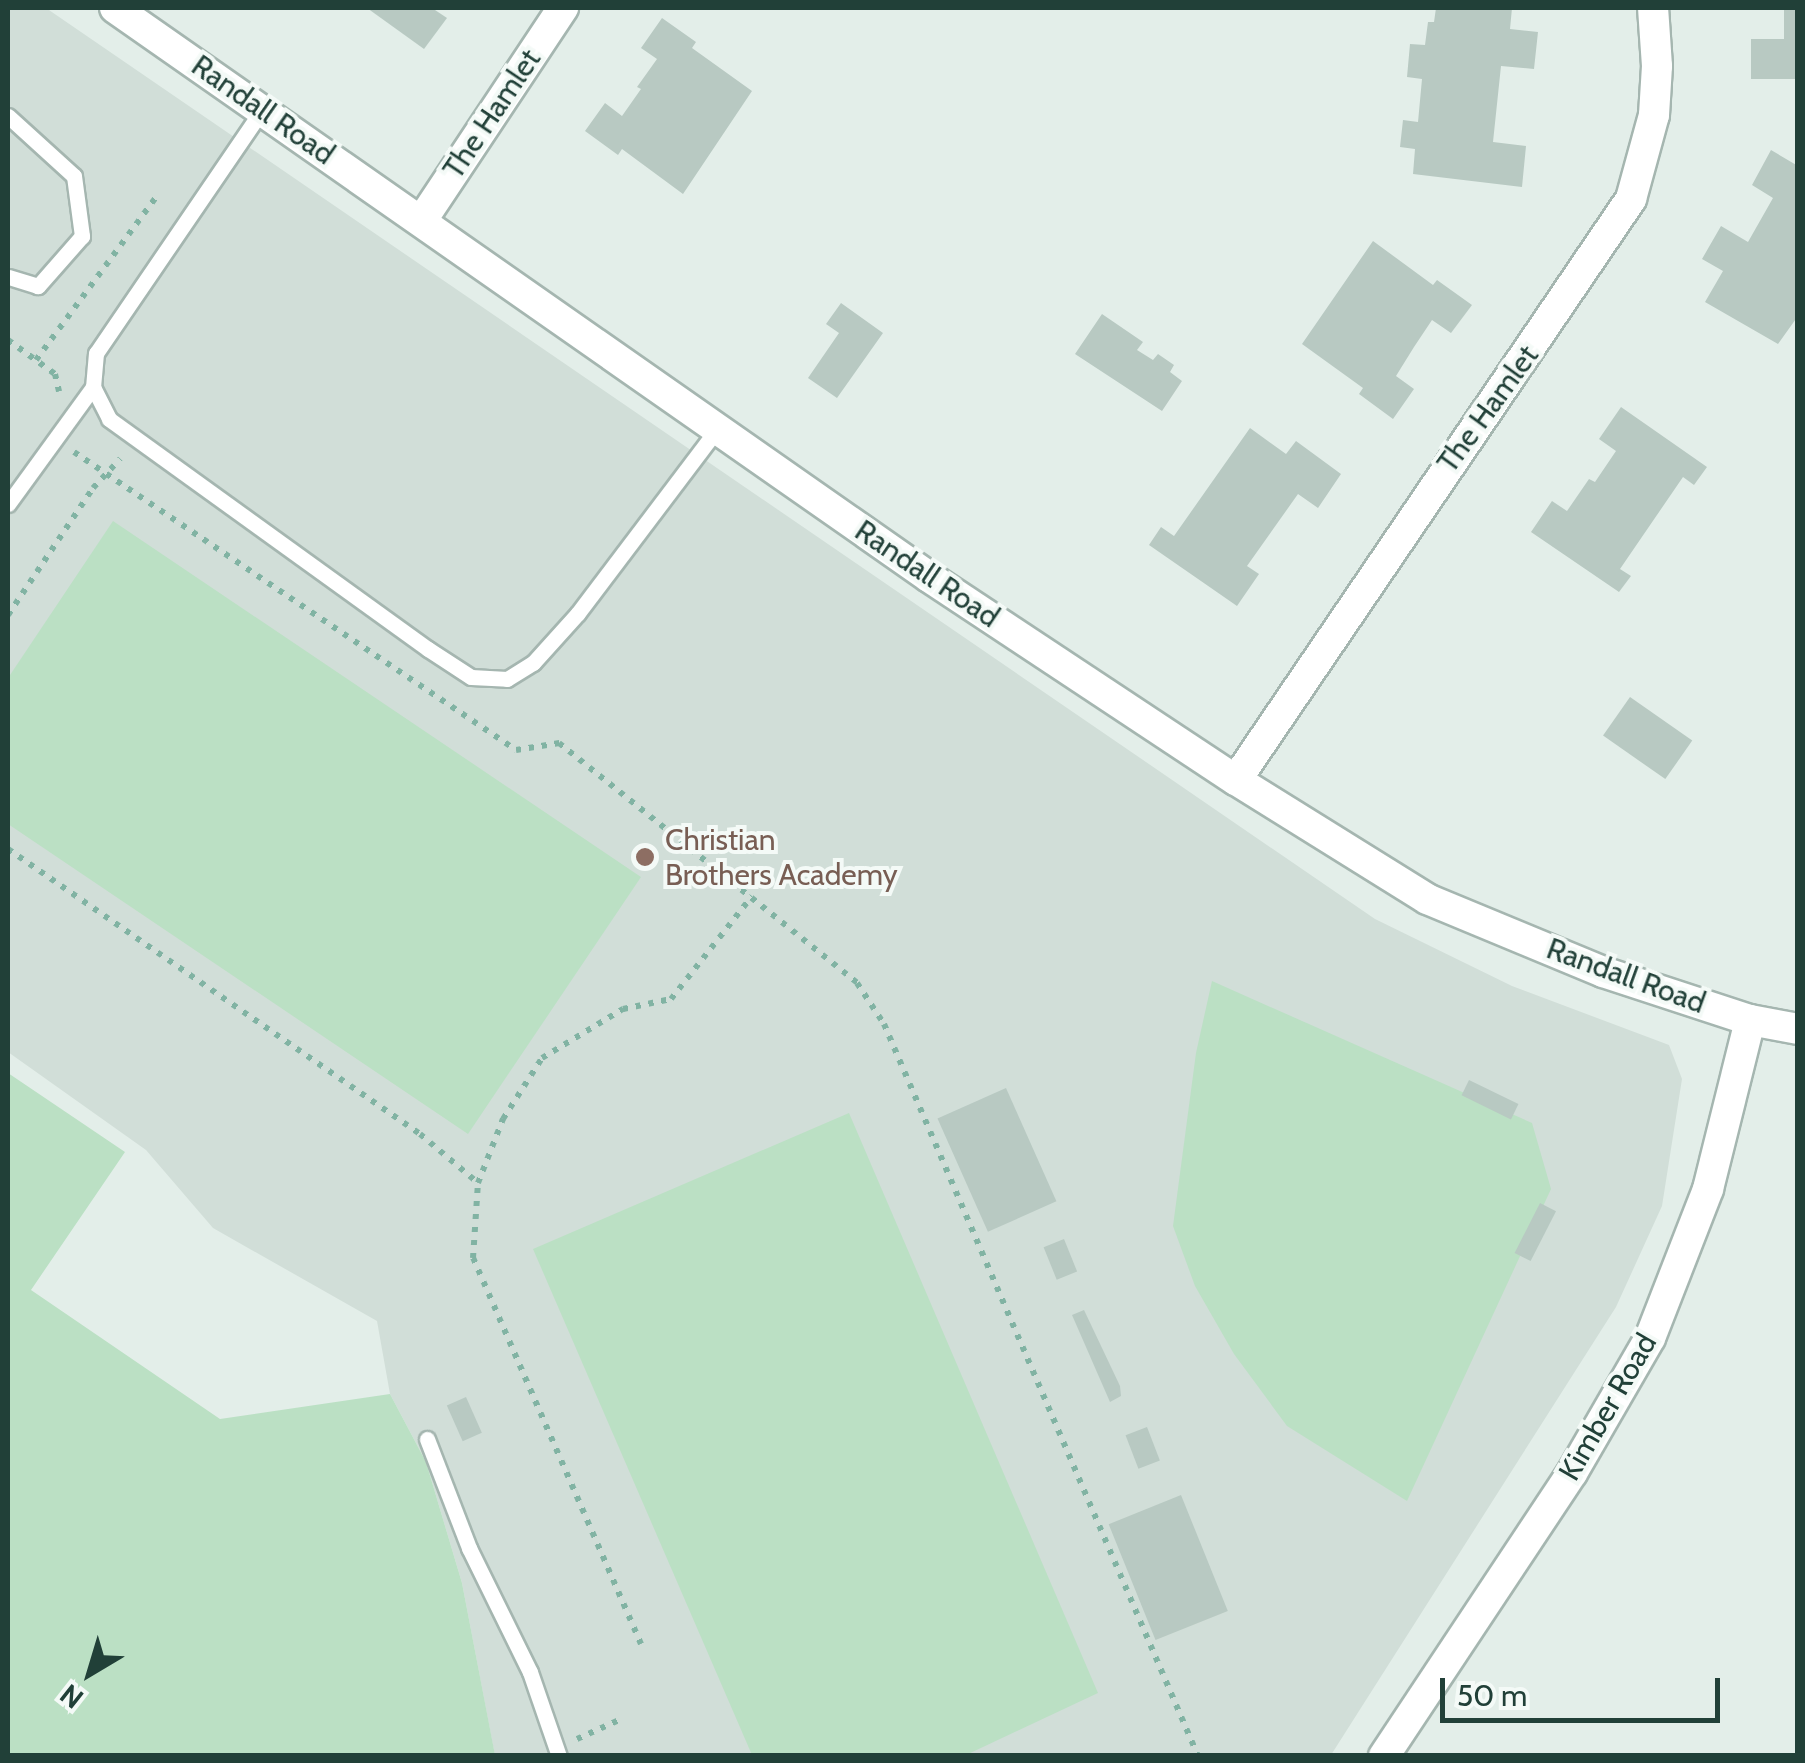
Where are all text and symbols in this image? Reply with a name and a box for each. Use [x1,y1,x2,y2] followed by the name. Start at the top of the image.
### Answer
[436,43,548,185] street label: The Hamlet
[185,48,341,172] street label: Randall Road
[1430,338,1546,480] street label: The Hamlet
[848,513,1006,635] street label: Randall Road
[665,822,898,892] place label: Christian Brothers Academy
[634,846,656,868] marker: Christian Brothers Academy
[1542,931,1710,1021] street label: Randall Road
[1551,1327,1665,1487] street label: Kimber Road
[40,1623,140,1723] north arrow
[1445,1658,1725,1720] scale bar
[53,1677,90,1716] text: N
[1457,1677,1527,1714] text: 50 m

